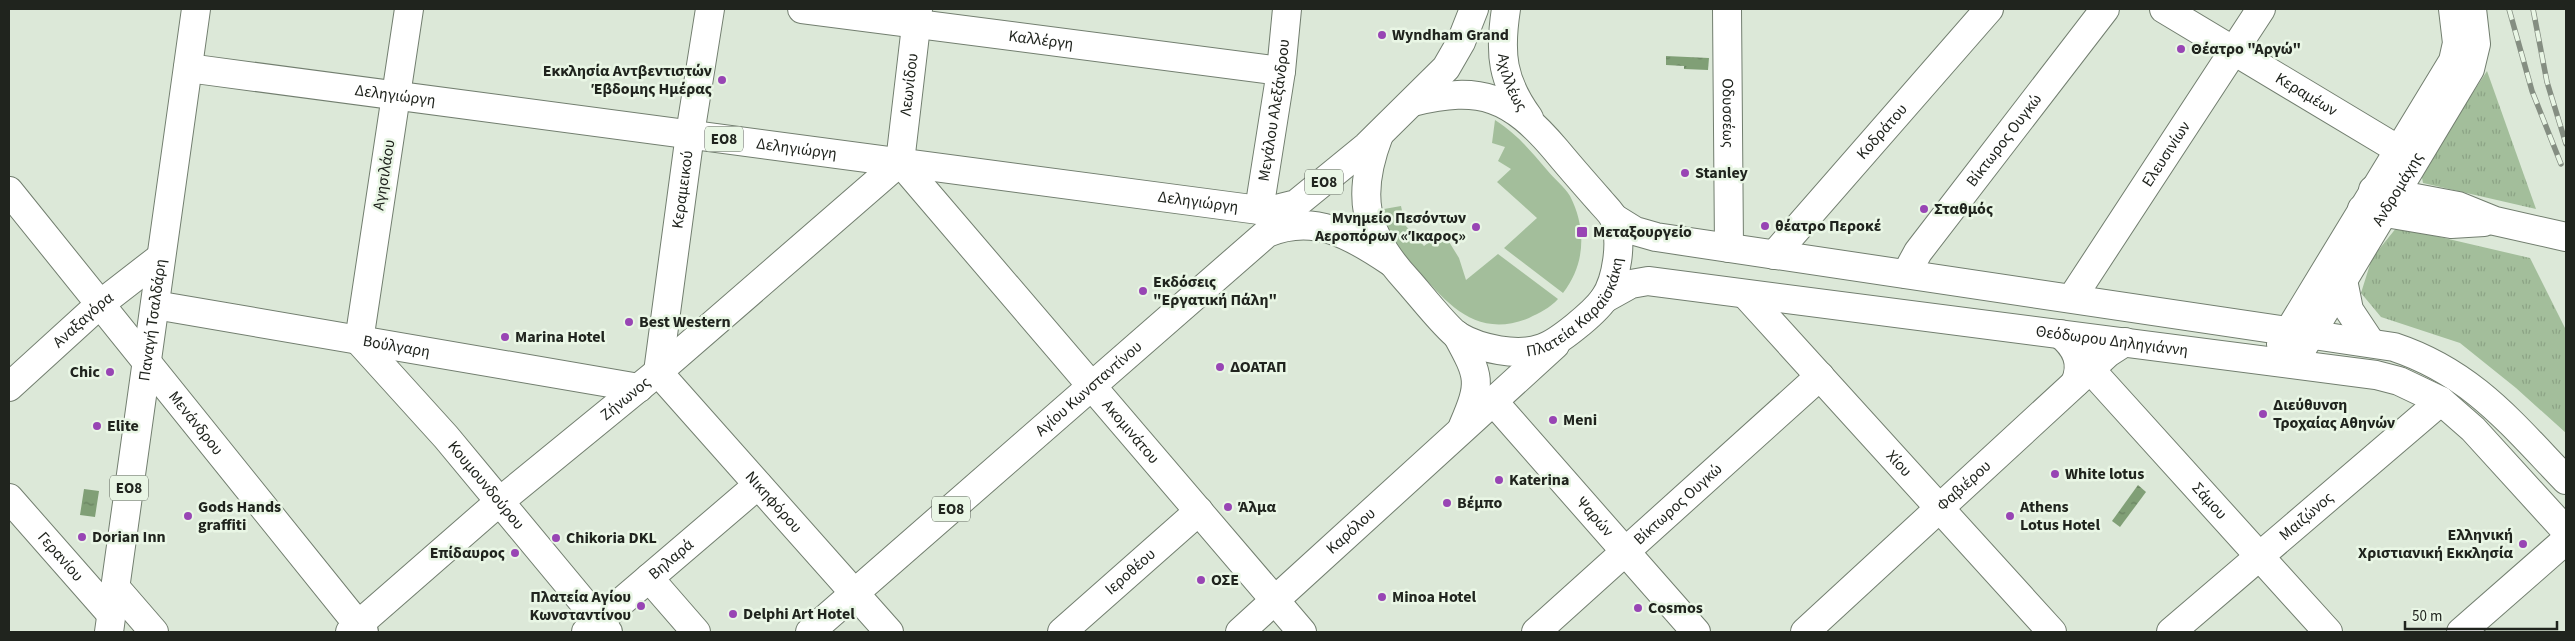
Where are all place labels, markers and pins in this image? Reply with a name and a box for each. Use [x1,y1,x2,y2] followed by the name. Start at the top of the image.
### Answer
[1392,24,1509,46] place label: Wyndham Grand
[1376,29,1388,41] marker: Wyndham Grand
[2191,38,2301,60] place label: Θέατρο "Αργώ"
[2175,43,2187,55] marker: Θέατρο "Αργώ"
[543,60,713,100] place label: Εκκλησία Αντβεντιστών Έβδομης Ημέρας
[716,74,728,86] marker: Εκκλησία Αντβεντιστών Έβδομης Ημέρας
[1695,162,1749,184] place label: Stanley
[1679,167,1691,179] marker: Stanley
[1934,198,1993,220] place label: Σταθμός
[1918,203,1930,215] marker: Σταθμός
[1314,207,1467,247] place label: Μνημείο Πεσόντων Αεροπόρων «Ίκαρος»
[1775,215,1882,237] place label: θέατρο Περοκέ
[1759,220,1771,232] marker: θέατρο Περοκέ
[1470,221,1482,233] marker: Μνημείο Πεσόντων Αεροπόρων «Ίκαρος»
[1593,221,1692,243] place label: Μεταξουργείο
[1575,225,1589,239] marker: Μεταξουργείο
[1153,271,1277,311] place label: Εκδόσεις "Εργατική Πάλη"
[1137,285,1149,297] marker: Εκδόσεις "Εργατική Πάλη"
[639,311,731,333] place label: Best Western
[623,316,635,328] marker: Best Western
[515,326,606,348] place label: Marina Hotel
[499,331,511,343] marker: Marina Hotel
[1230,356,1287,378] place label: ΔΟΑΤΑΠ
[70,361,101,383] place label: Chic
[1214,361,1226,373] marker: ΔΟΑΤΑΠ
[104,366,116,378] marker: Chic
[2273,394,2396,434] place label: Διεύθυνση Τροχαίας Αθηνών
[2257,408,2269,420] marker: Διεύθυνση Τροχαίας Αθηνών
[1563,409,1597,431] place label: Meni
[1547,414,1559,426] marker: Meni
[107,415,139,437] place label: Elite
[91,420,103,432] marker: Elite
[2065,463,2144,485] place label: White lotus
[2049,468,2061,480] marker: White lotus
[1509,469,1569,491] place label: Katerina
[1493,474,1505,486] marker: Katerina
[1457,492,1502,514] place label: Βέμπο
[198,496,281,536] place label: Gods Hands graffiti
[1238,496,1277,518] place label: Άλμα
[2019,496,2100,536] place label: Athens Lotus Hotel
[1441,497,1453,509] marker: Βέμπο
[1222,501,1234,513] marker: Άλμα
[182,510,194,522] marker: Gods Hands graffiti
[2004,510,2016,522] marker: Athens Lotus Hotel
[2358,524,2513,564] place label: Ελληνική Χριστιανική Εκκλησία
[92,526,166,548] place label: Dorian Inn
[566,527,657,549] place label: Chikoria DKL
[76,531,88,543] marker: Dorian Inn
[550,532,562,544] marker: Chikoria DKL
[2517,538,2529,550] marker: Ελληνική Χριστιανική Εκκλησία
[430,542,505,564] place label: Επίδαυρος
[509,547,521,559] marker: Επίδαυρος
[1211,569,1239,591] place label: ΟΣΕ
[1195,574,1207,586] marker: ΟΣΕ
[530,586,631,626] place label: Πλατεία Αγίου Κωνσταντίνου
[1392,586,1476,608] place label: Minoa Hotel
[1376,591,1388,603] marker: Minoa Hotel
[1648,597,1703,619] place label: Cosmos
[635,600,647,612] marker: Πλατεία Αγίου Κωνσταντίνου
[1632,602,1644,614] marker: Cosmos
[743,603,855,625] place label: Delphi Art Hotel
[727,608,739,620] marker: Delphi Art Hotel

